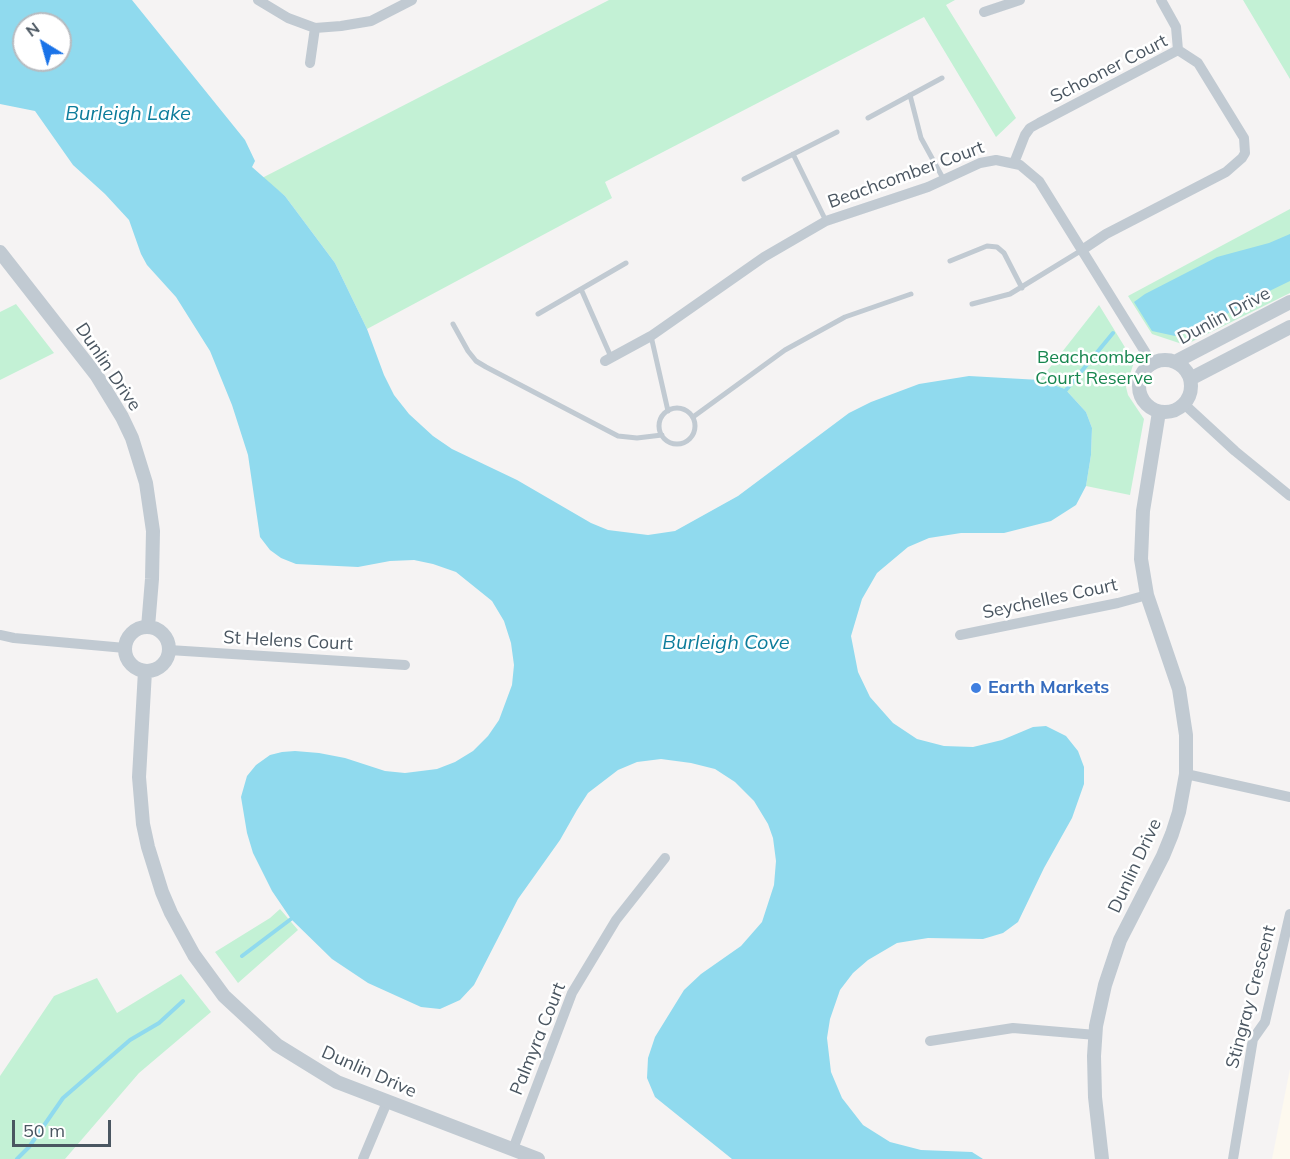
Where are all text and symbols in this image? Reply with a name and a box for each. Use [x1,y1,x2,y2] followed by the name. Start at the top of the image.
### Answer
[12,12,72,72] north arrow
[22,18,43,41] text: N
[1047,30,1171,108] street label: Schooner Court
[65,102,191,126] water label: Burleigh Lake
[825,137,987,213] street label: Beachcomber Court
[1174,283,1274,349] street label: Dunlin Drive
[71,319,145,415] street label: Dunlin Drive
[1035,347,1153,389] park label: Beachcomber Court Reserve
[981,574,1119,624] street label: Seychelles Court
[223,627,353,655] street label: St Helens Court
[662,631,790,655] water label: Burleigh Cove
[988,677,1109,699] place label: Earth Markets
[969,681,983,695] marker: Earth Markets
[1104,815,1166,917] street label: Dunlin Drive
[1221,923,1281,1071] street label: Stingray Crescent
[506,980,570,1098] street label: Palmyra Court
[318,1041,420,1103] street label: Dunlin Drive
[15,1108,114,1146] scale bar
[23,1119,65,1142] text: 50 m

